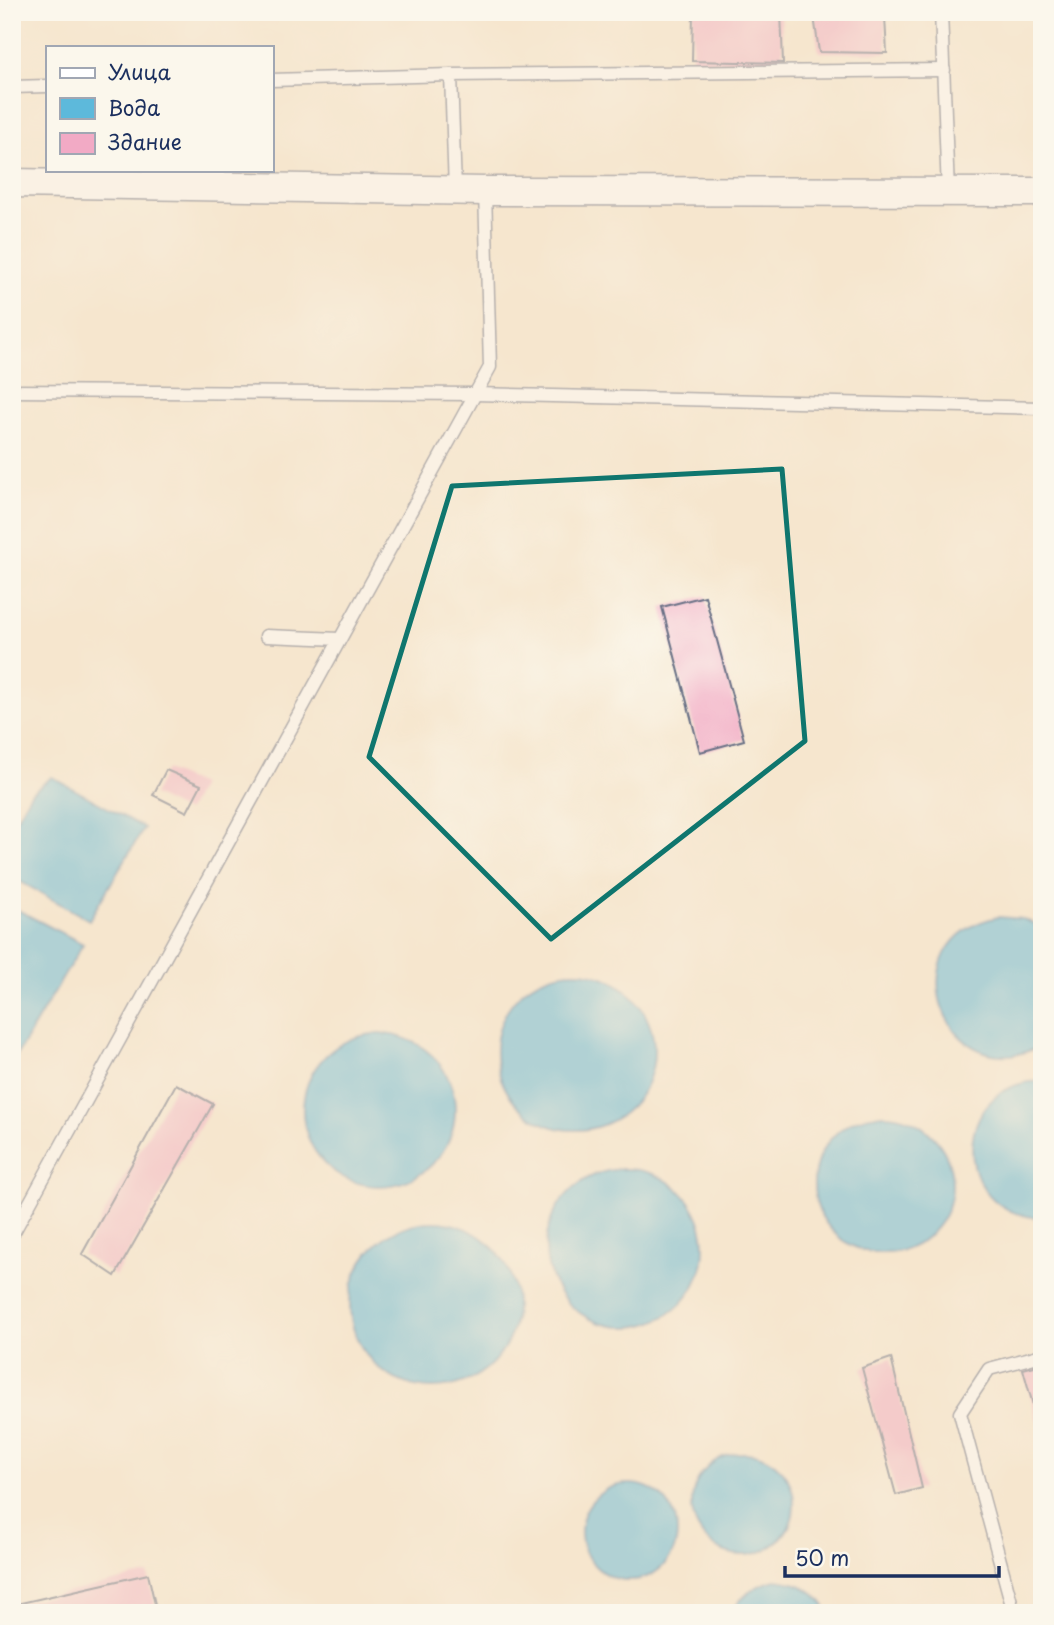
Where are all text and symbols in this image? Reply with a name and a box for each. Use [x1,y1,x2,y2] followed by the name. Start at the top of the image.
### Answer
[46,46,273,172] legend
[108,55,171,87] text: Улица
[108,91,160,123] text: Вода
[108,125,182,157] text: Здание
[785,1534,998,1578] scale bar
[795,1541,849,1573] text: 50 m

